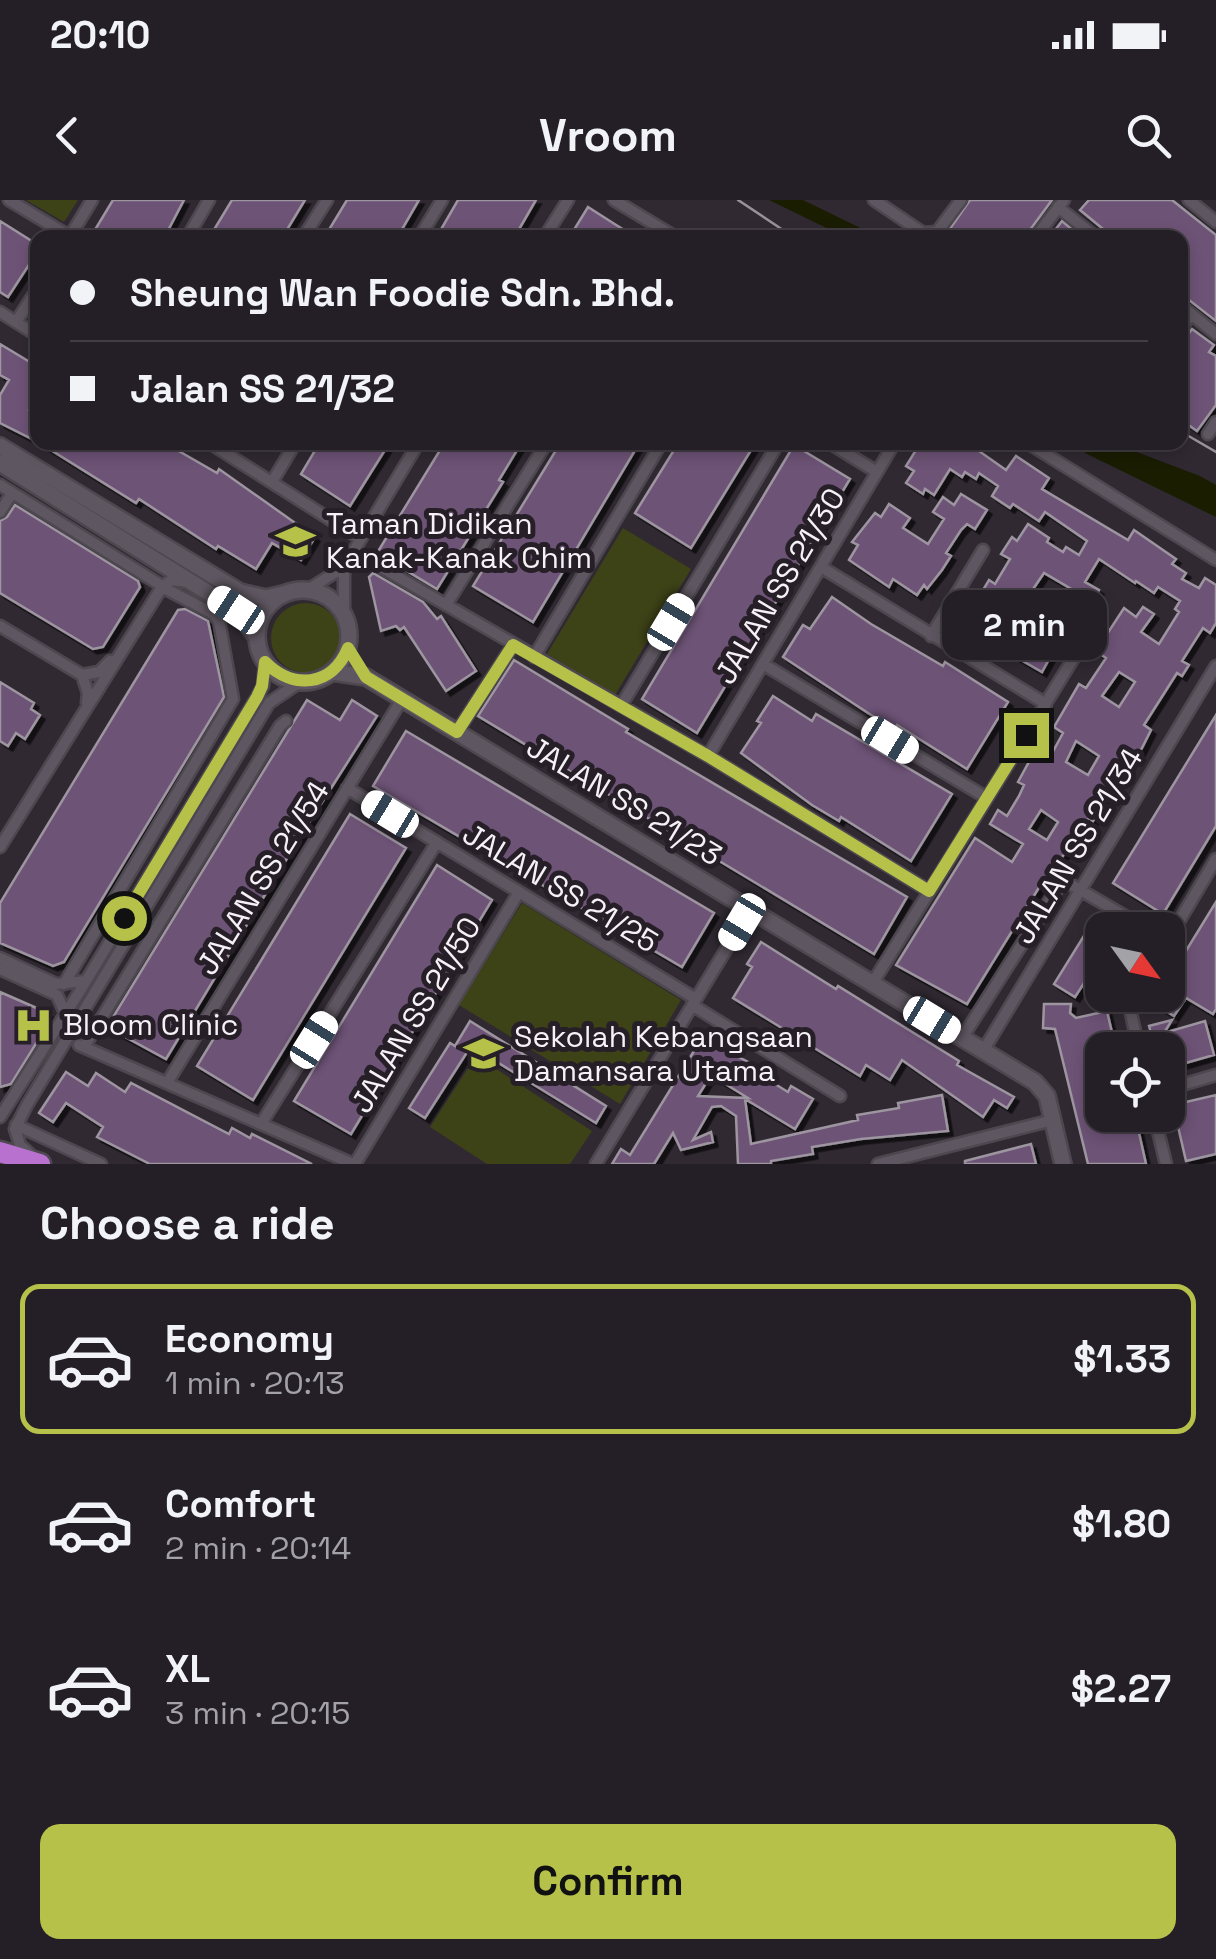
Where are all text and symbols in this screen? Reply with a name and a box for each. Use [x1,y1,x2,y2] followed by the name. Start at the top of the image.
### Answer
[50,11,150,59] text: 20:10
[539,107,677,164] text: Vroom
[40,108,95,163] icon: back
[1121,108,1176,163] icon: search
[130,269,675,317] text: Sheung Wan Foodie Sdn. Bhd.
[130,365,395,413] text: Jalan SS 21/32
[706,480,854,691] street label: JALAN SS 21/30
[326,504,592,577] place label: Taman Didikan Kanak-Kanak Chim
[275,520,317,562] school or university icon: Taman Didikan Kanak-Kanak Chim
[203,581,269,639] car
[643,589,699,655] car
[944,590,1108,660] callout: 2 min
[983,605,1066,645] text: 2 min
[857,712,923,768] car
[1004,713,1049,758] route end
[519,727,729,874] street label: JALAN SS 21/23
[1004,741,1151,951] street label: JALAN SS 21/34
[187,773,338,982] street label: JALAN SS 21/54
[357,786,423,842] car
[456,814,665,961] street label: JALAN SS 21/25
[714,889,770,955] car
[102,896,147,941] route start
[342,910,489,1120] street label: JALAN SS 21/50
[1085,912,1185,1012] north arrow
[1085,912,1185,1132] map controls
[899,992,965,1048] car
[12,1004,54,1046] hospital icon: Bloom Clinic
[63,1005,238,1044] place label: Bloom Clinic
[285,1007,343,1073] car
[514,1017,813,1090] place label: Sekolah Kebangsaan Damansara Utama
[1085,1032,1185,1132] button: locate
[463,1033,505,1075] school or university icon: Sekolah Kebangsaan Damansara Utama
[40,1195,335,1252] text: Choose a ride
[45,1314,135,1404] icon: car
[165,1315,334,1363] text: Economy
[1073,1335,1171,1383] text: $1.33
[165,1363,345,1403] text: 1 min · 20:13
[45,1479,135,1569] icon: car
[165,1480,316,1528] text: Comfort
[1072,1500,1171,1548] text: $1.80
[165,1528,351,1568] text: 2 min · 20:14
[45,1644,135,1734] icon: car
[165,1645,210,1693] text: XL
[1071,1665,1171,1713] text: $2.27
[165,1693,350,1733] text: 3 min · 20:15
[40,1824,1176,1939] button: Confirm

